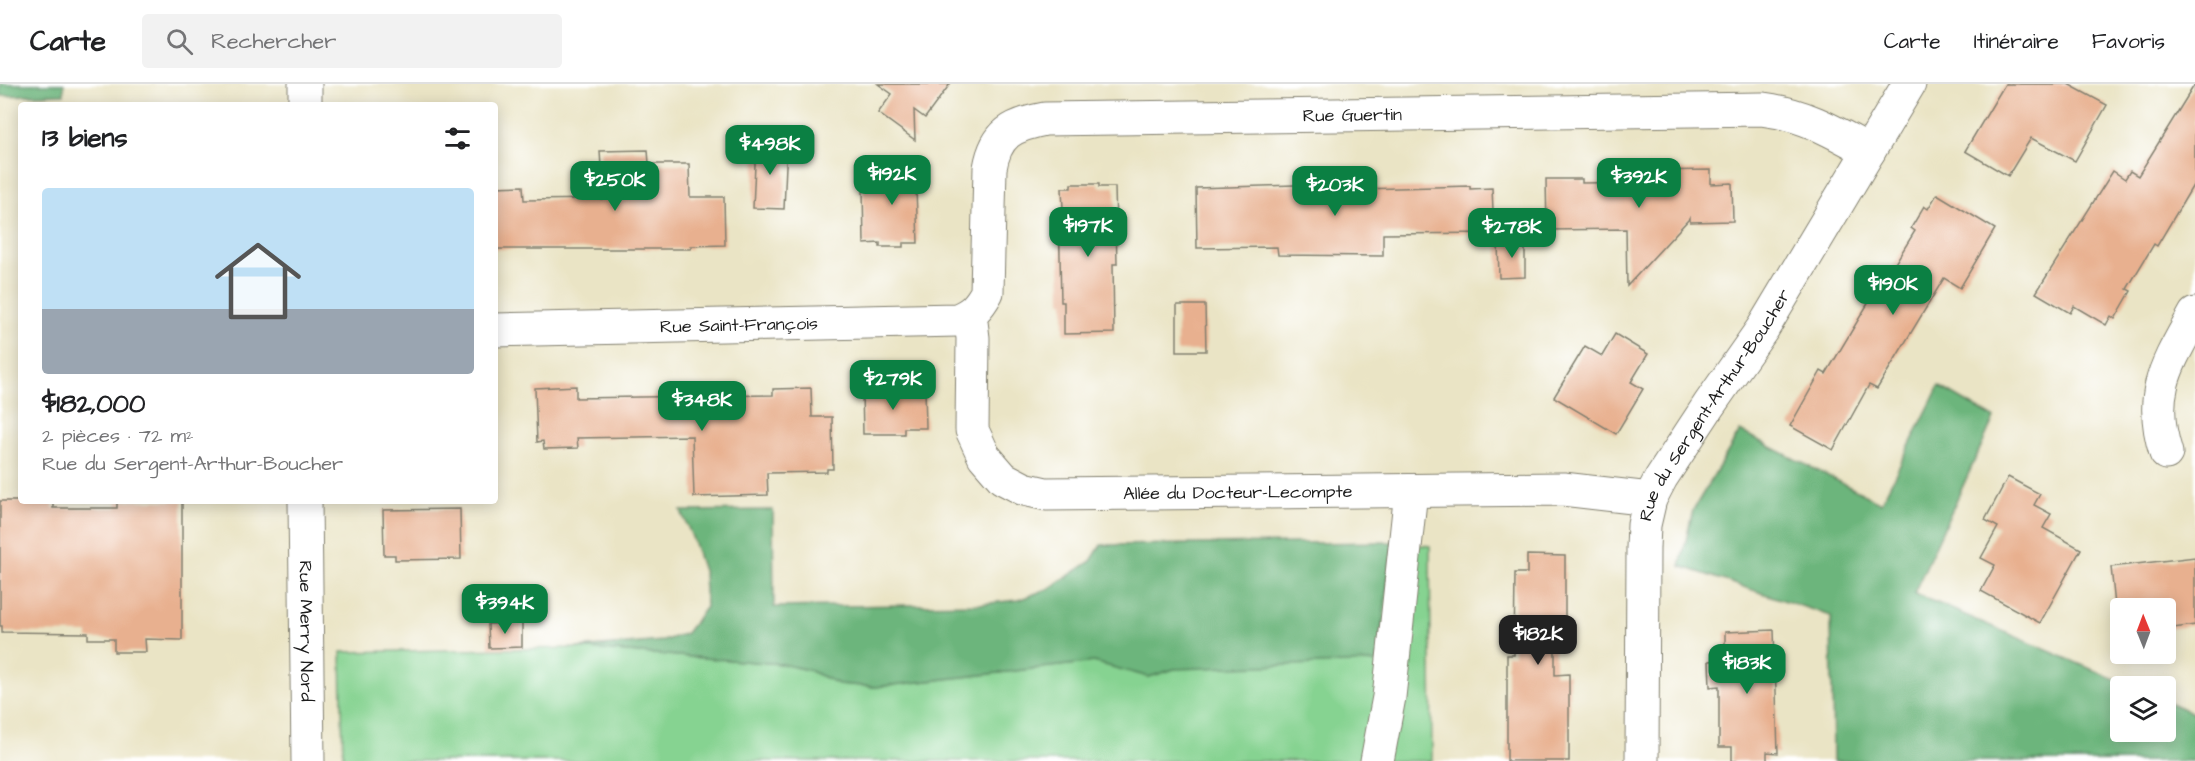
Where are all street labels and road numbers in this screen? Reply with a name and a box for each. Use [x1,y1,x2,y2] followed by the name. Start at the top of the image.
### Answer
[1302,102,1402,128] street label: Rue Guertin
[1633,284,1797,524] street label: Rue du Sergent-Arthur-Boucher
[660,311,818,339] street label: Rue Saint-François
[1123,479,1353,506] street label: Allée du Docteur-Lecompte
[293,560,319,702] street label: Rue Merry Nord

